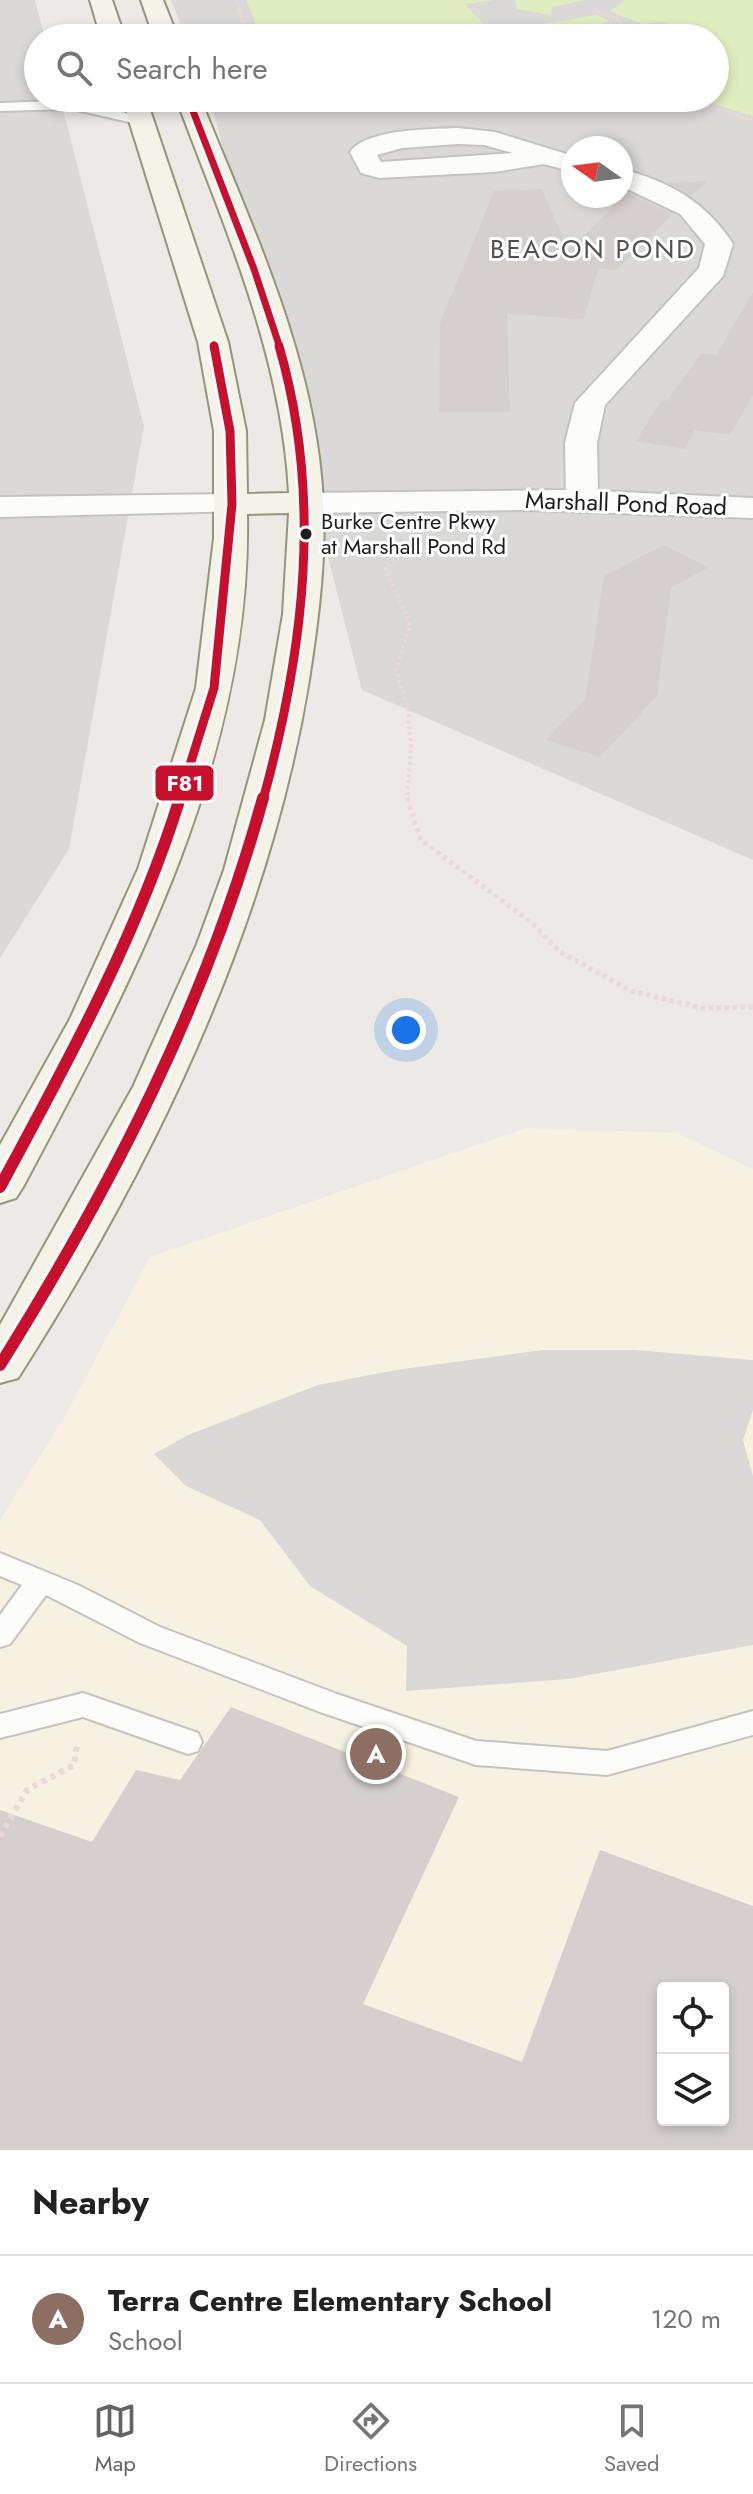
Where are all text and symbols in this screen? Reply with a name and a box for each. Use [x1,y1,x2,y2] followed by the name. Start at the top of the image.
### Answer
[24,24,729,112] search box
[52,46,96,90] icon: search
[116,47,268,90] text: Search here
[561,136,633,208] north arrow
[490,230,696,268] district label: BEACON POND
[524,482,728,524] street label: Marshall Pond Road
[321,505,506,562] place label: Burke Centre Pkwy at Marshall Pond Rd
[298,526,314,542] marker: Burke Centre Pkwy at Marshall Pond Rd
[154,764,215,802] line badge: F81
[166,767,204,799] text: F81
[386,1010,426,1050] your location
[350,1724,402,1784] pin: A
[657,1982,729,2126] map controls
[657,1982,729,2054] button: locate
[657,2054,729,2126] button: layers
[32,2178,149,2227] text: Nearby
[108,2279,552,2322] text: Terra Centre Elementary School
[48,2300,68,2338] text: A
[651,2300,721,2338] text: 120 m
[108,2322,183,2360] text: School
[93,2399,137,2479] tab: Map
[324,2399,417,2479] tab: Directions
[604,2399,660,2479] tab: Saved

